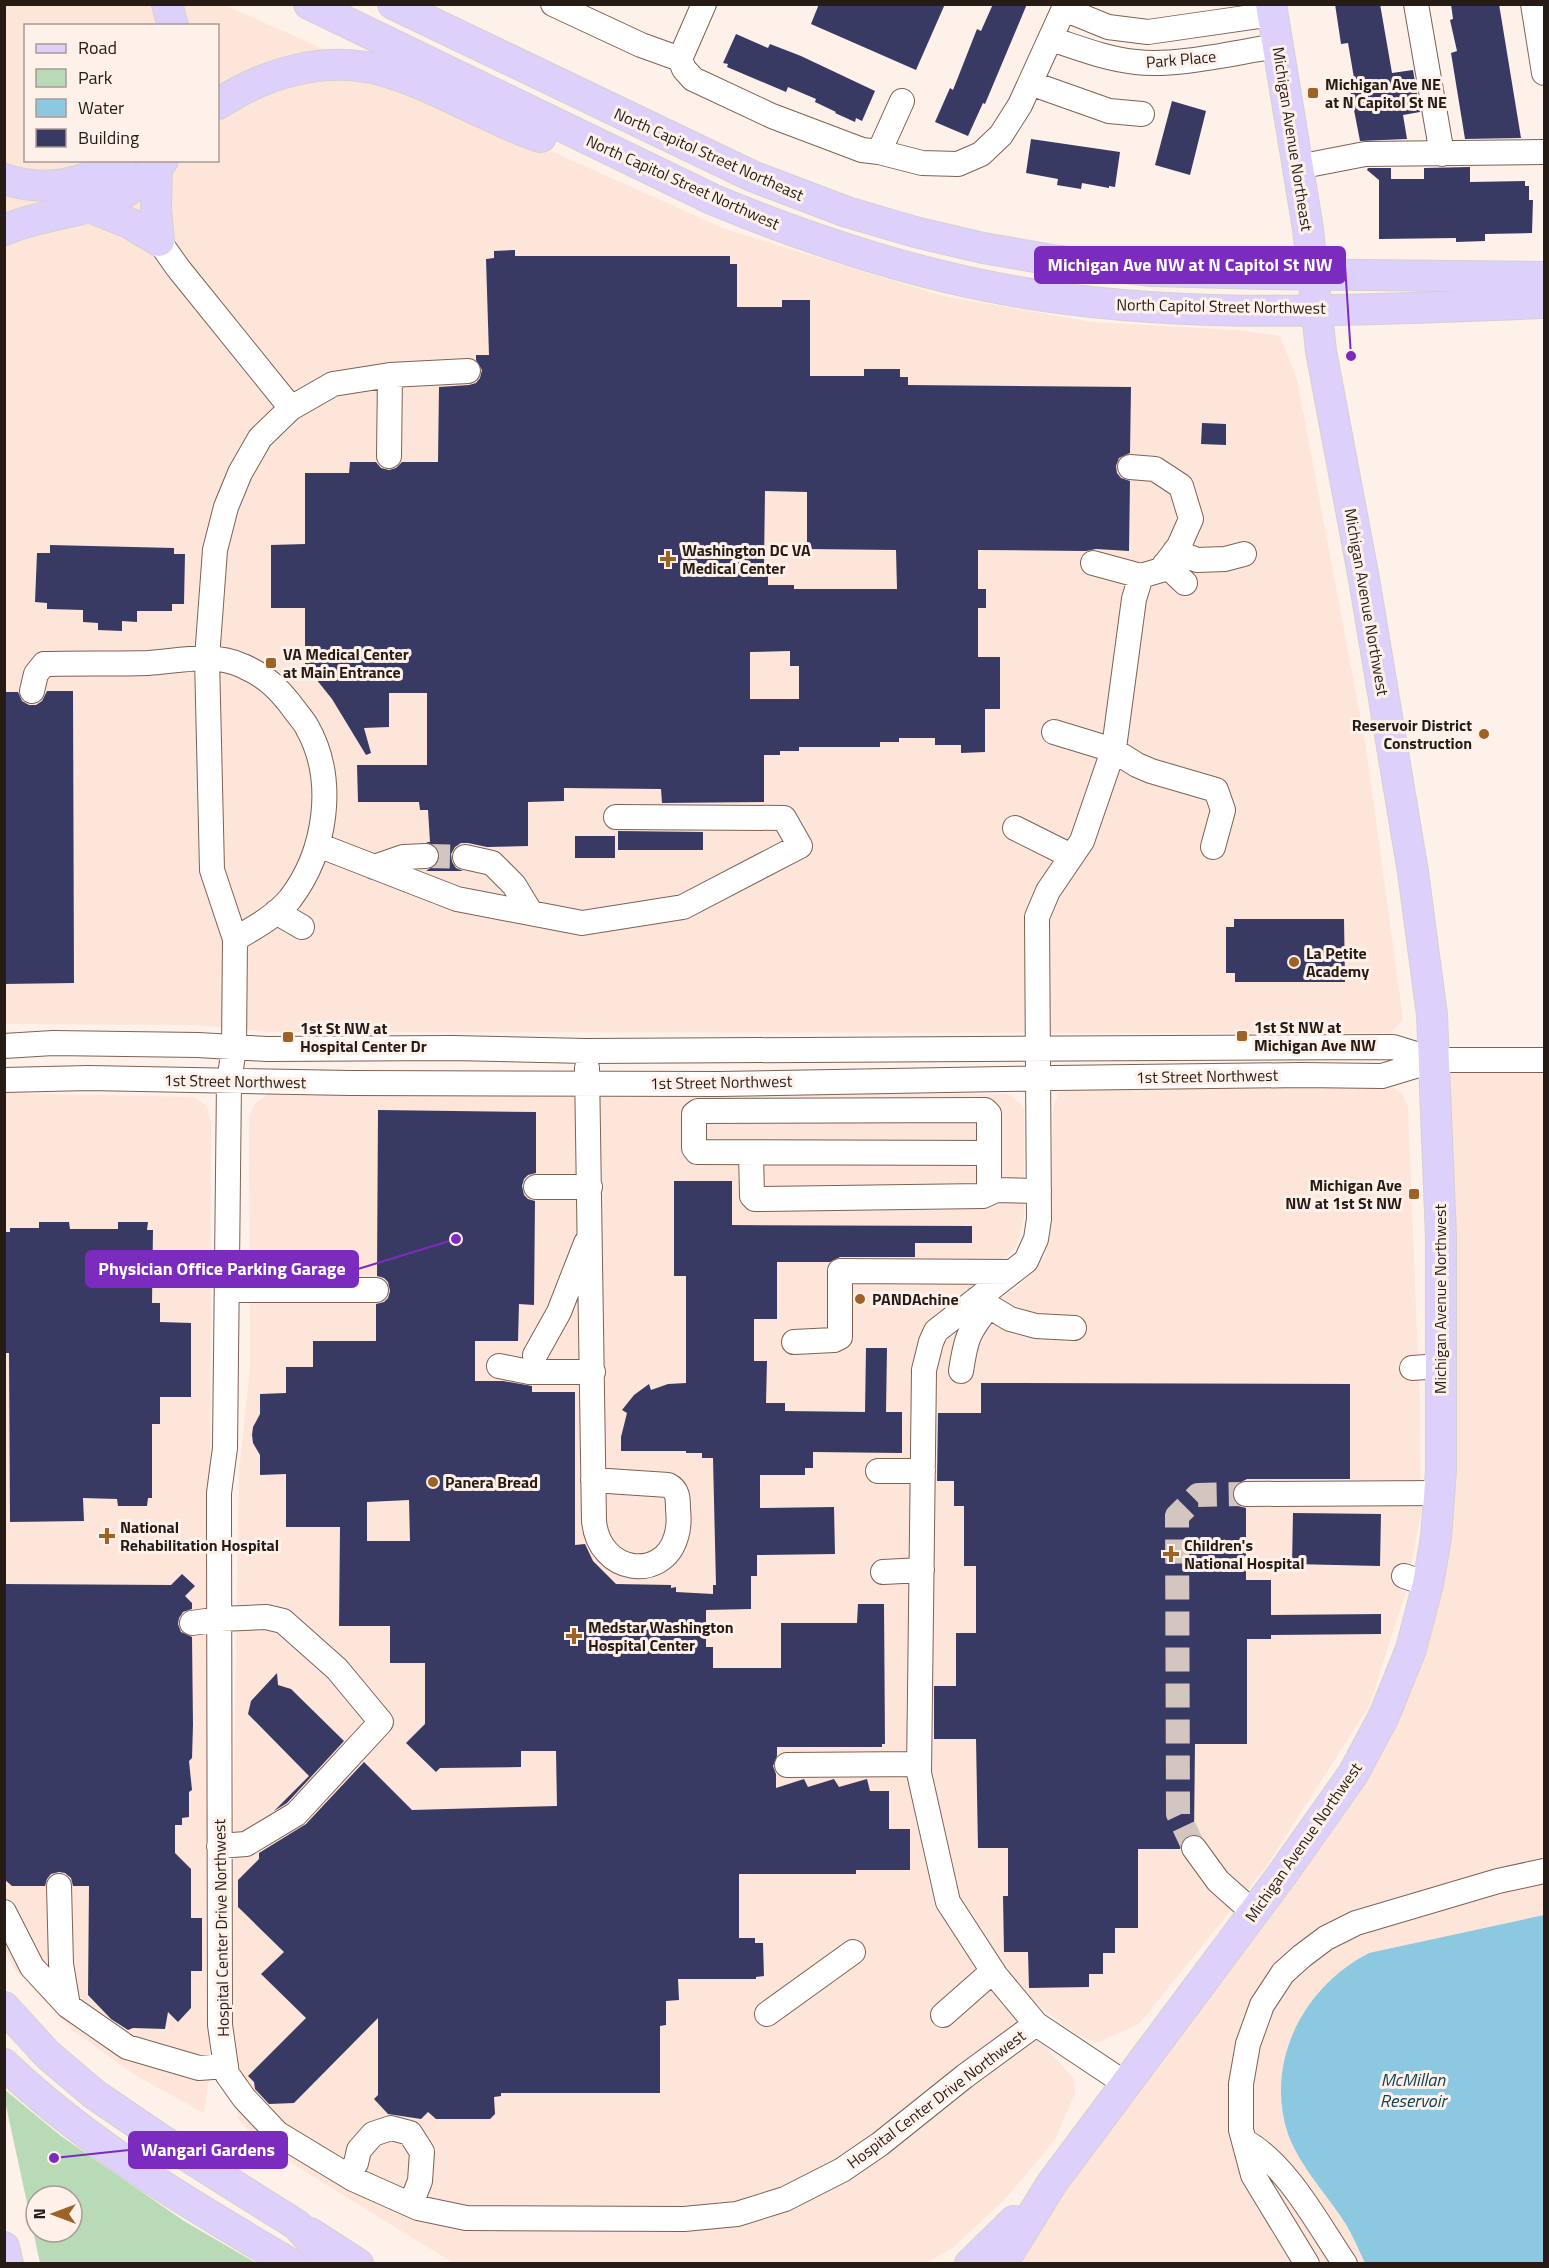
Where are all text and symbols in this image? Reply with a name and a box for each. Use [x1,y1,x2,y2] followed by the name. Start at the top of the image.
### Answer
[24,24,219,162] legend
[78,34,117,61] text: Road
[1145,44,1217,74] street label: Park Place
[1267,45,1319,233] street label: Michigan Avenue Northeast
[78,64,113,91] text: Park
[1325,72,1447,114] place label: Michigan Ave NE at N Capitol St NE
[1306,86,1320,100] marker: Michigan Ave NE at N Capitol St NE
[78,94,124,121] text: Water
[610,101,808,207] street label: North Capitol Street Northeast
[78,124,139,151] text: Building
[583,128,784,236] street label: North Capitol Street Northwest
[1035,247,1345,283] callout: Michigan Ave NW at N Capitol St NW
[1047,251,1333,278] text: Michigan Ave NW at N Capitol St NW
[1116,292,1326,320] street label: North Capitol Street Northwest
[1339,506,1395,698] street label: Michigan Avenue Northwest
[682,538,811,580] place label: Washington DC VA Medical Center
[659,550,677,568] marker: Washington DC VA Medical Center
[283,642,409,684] place label: VA Medical Center at Main Entrance
[264,656,278,670] marker: VA Medical Center at Main Entrance
[1352,713,1472,755] place label: Reservoir District Construction
[1477,727,1491,741] marker: Reservoir District Construction
[1306,941,1369,983] place label: La Petite Academy
[1287,955,1301,969] marker: La Petite Academy
[1254,1015,1376,1057] place label: 1st St NW at Michigan Ave NW
[300,1016,427,1058] place label: 1st St NW at Hospital Center Dr
[1235,1029,1249,1043] marker: 1st St NW at Michigan Ave NW
[281,1030,295,1044] marker: 1st St NW at Hospital Center Dr
[1136,1063,1279,1089] street label: 1st Street Northwest
[164,1068,307,1094] street label: 1st Street Northwest
[650,1069,793,1095] street label: 1st Street Northwest
[1285,1173,1402,1215] place label: Michigan Ave NW at 1st St NW
[1407,1187,1421,1201] marker: Michigan Ave NW at 1st St NW
[1428,1204,1452,1394] street label: Michigan Avenue Northwest
[86,1251,358,1287] callout: Physician Office Parking Garage
[98,1255,346,1282] text: Physician Office Parking Garage
[872,1287,959,1311] place label: PANDAchine
[853,1292,867,1306] marker: PANDAchine
[445,1470,538,1494] place label: Panera Bread
[426,1475,440,1489] marker: Panera Bread
[120,1515,279,1557] place label: National Rehabilitation Hospital
[98,1527,116,1545] marker: National Rehabilitation Hospital
[1184,1533,1305,1575] place label: Children's National Hospital
[1162,1545,1180,1563] marker: Children's National Hospital
[588,1615,734,1657] place label: Medstar Washington Hospital Center
[565,1627,583,1645] marker: Medstar Washington Hospital Center
[1239,1757,1368,1927] street label: Michigan Avenue Northwest
[207,1818,235,2037] street label: Hospital Center Drive Northwest
[842,2024,1031,2174] street label: Hospital Center Drive Northwest
[1380,2066,1448,2114] water label: McMillan Reservoir
[129,2132,287,2168] callout: Wangari Gardens
[141,2136,275,2163] text: Wangari Gardens
[24,2184,84,2244] north arrow
[27,2208,51,2220] text: N

